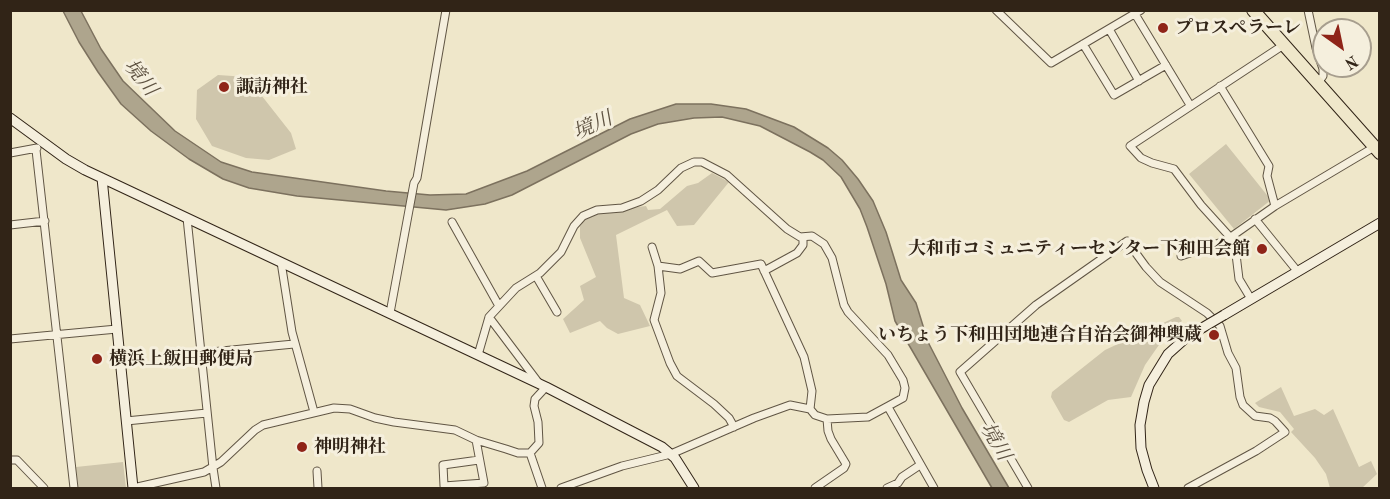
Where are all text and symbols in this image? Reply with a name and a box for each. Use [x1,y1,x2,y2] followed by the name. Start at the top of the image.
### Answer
[1175,17,1301,39] place label: プロスぺラーレ
[1312,18,1372,78] north arrow
[1156,21,1170,35] marker: プロスぺラーレ
[1341,51,1360,71] text: N
[118,55,162,101] water label: 境川
[236,76,308,98] place label: 諏訪神社
[217,80,231,94] marker: 諏訪神社
[570,107,616,145] water label: 境川
[908,238,1250,260] place label: 大和市コミュニティーセンター下和田会館
[1255,242,1269,256] marker: 大和市コミュニティーセンター下和田会館
[878,324,1202,346] place label: いちょう下和田団地連合自治会御神輿蔵
[1207,328,1221,342] marker: いちょう下和田団地連合自治会御神輿蔵
[109,348,253,370] place label: 横浜上飯田郵便局
[90,352,104,366] marker: 横浜上飯田郵便局
[975,419,1015,465] water label: 境川
[314,436,386,458] place label: 神明神社
[295,440,309,454] marker: 神明神社

